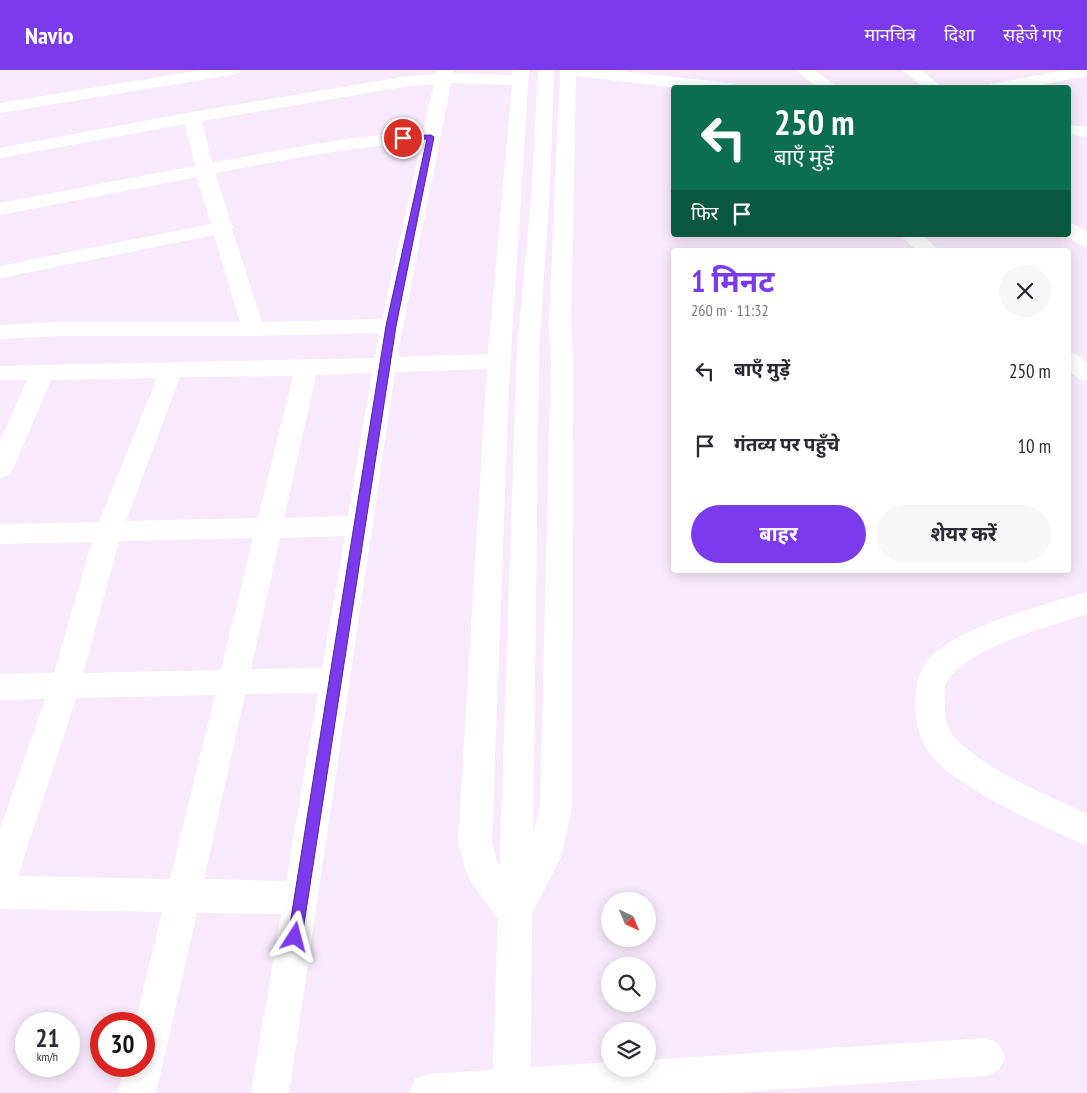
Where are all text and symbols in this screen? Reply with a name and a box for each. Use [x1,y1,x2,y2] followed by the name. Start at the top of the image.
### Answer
[25,20,74,51] text: Navio
[864,23,916,46] text: मानचित्र
[944,23,975,46] text: दिशा
[1003,23,1062,46] text: सहेजे गए
[774,99,855,145] text: 250 m
[691,105,756,170] icon: left
[382,117,424,159] pin
[389,124,417,152] icon: arrive
[774,143,834,171] text: बाएँ मुड़ें
[728,200,756,228] icon: arrive
[691,201,718,225] text: फिर
[691,261,774,300] text: 1 मिनट
[999,265,1051,317] button: close
[691,300,769,320] text: 260 m · 11:32
[691,357,719,385] icon: left
[734,357,790,381] text: बाएँ मुड़ें
[1009,359,1051,383] text: 250 m
[691,432,719,460] icon: arrive
[734,432,839,456] text: गंतव्य पर पहुँचे
[1018,434,1051,458] text: 10 m
[691,505,866,563] button: बाहर
[876,505,1051,563] button: शेयर करें
[601,892,656,948] north arrow
[601,892,656,1077] map controls
[268,910,320,962] position arrow
[601,957,656,1012] button: search
[90,1012,155,1077] speed limit sign: 30
[36,1022,59,1054] text: 21
[601,1022,656,1077] button: layers
[37,1049,58,1064] text: km/h

